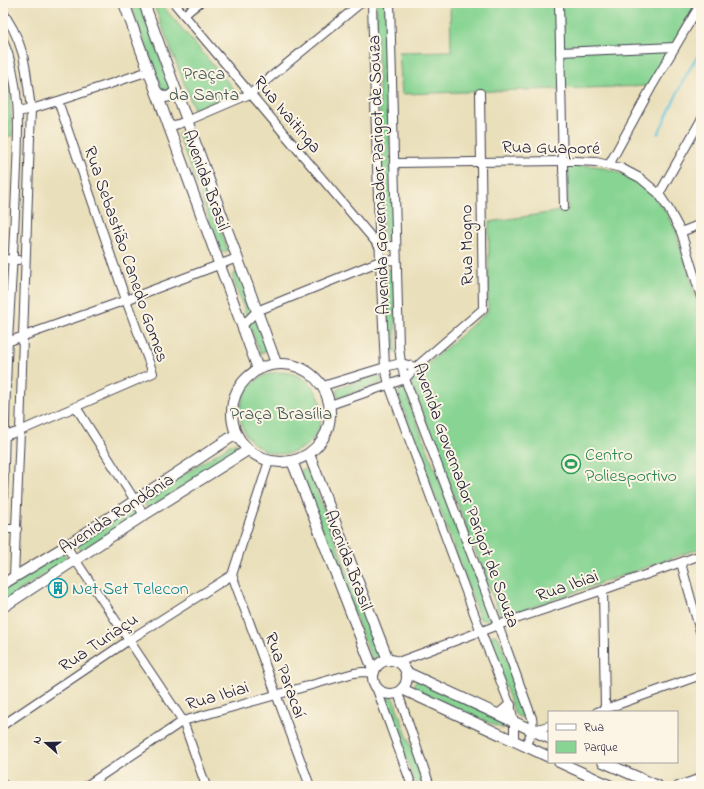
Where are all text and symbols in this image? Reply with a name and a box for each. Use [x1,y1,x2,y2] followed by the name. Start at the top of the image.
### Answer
[362,35,399,315] street label: Avenida Governador Parigot de Souza
[169,62,239,109] park label: Praça da Santa
[245,71,327,160] street label: Rua Ivaitinga
[175,126,235,235] street label: Avenida Brasil
[502,135,601,163] street label: Rua Guaporé
[76,143,174,366] street label: Rua Sebastião Canedo Gomes
[454,204,483,286] street label: Rua Mogno
[404,360,525,632] street label: Avenida Governador Parigot de Souza
[230,402,332,428] park label: Praça Brasília
[585,443,677,490] place label: Centro Poliesportivo
[560,453,582,475] sports icon: Centro Poliesportivo
[54,468,180,562] street label: Avenida Rondônia
[316,507,378,615] street label: Avenida Brasil
[533,564,602,610] street label: Rua Ibiai
[47,577,69,599] building icon: Net Set Telecon
[72,577,189,603] place label: Net Set Telecon
[54,608,144,680] street label: Rua Turiaçu
[257,629,312,722] street label: Rua Paracaí
[183,676,252,718] street label: Rua Ibiai
[548,711,678,763] legend
[584,719,604,737] text: Rua
[26,723,66,763] north arrow
[29,734,46,746] text: N
[584,739,618,757] text: Parque

